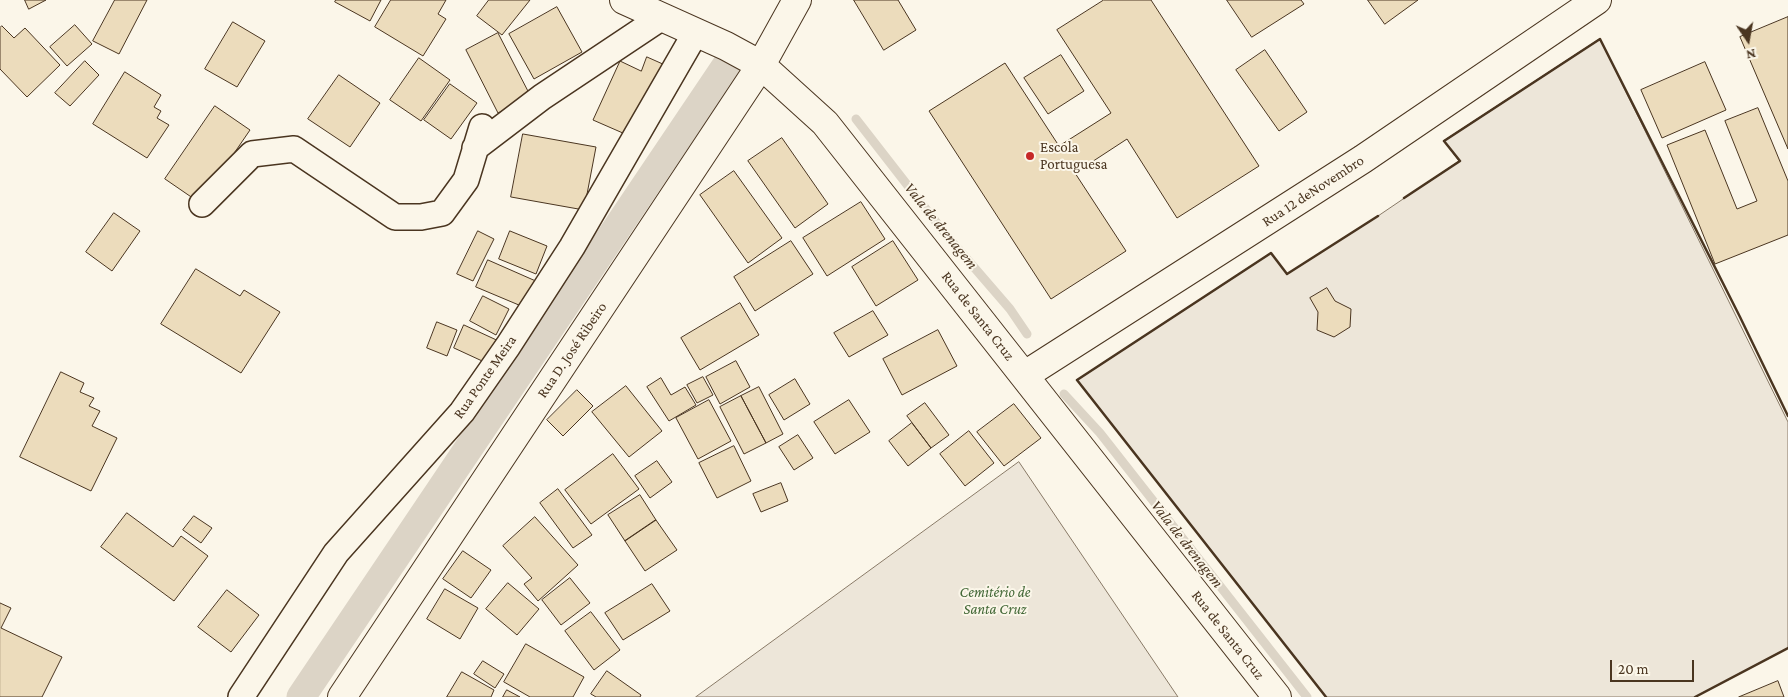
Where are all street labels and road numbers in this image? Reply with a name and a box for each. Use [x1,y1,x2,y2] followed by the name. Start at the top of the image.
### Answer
[1259,151,1367,231] street label: Rua 12 deNovembro
[938,268,1018,364] street label: Rua de Santa Cruz
[533,299,611,401] street label: Rua D. José Ribeiro
[450,332,520,422] street label: Rua Ponte Meira
[1188,587,1268,683] street label: Rua de Santa Cruz

